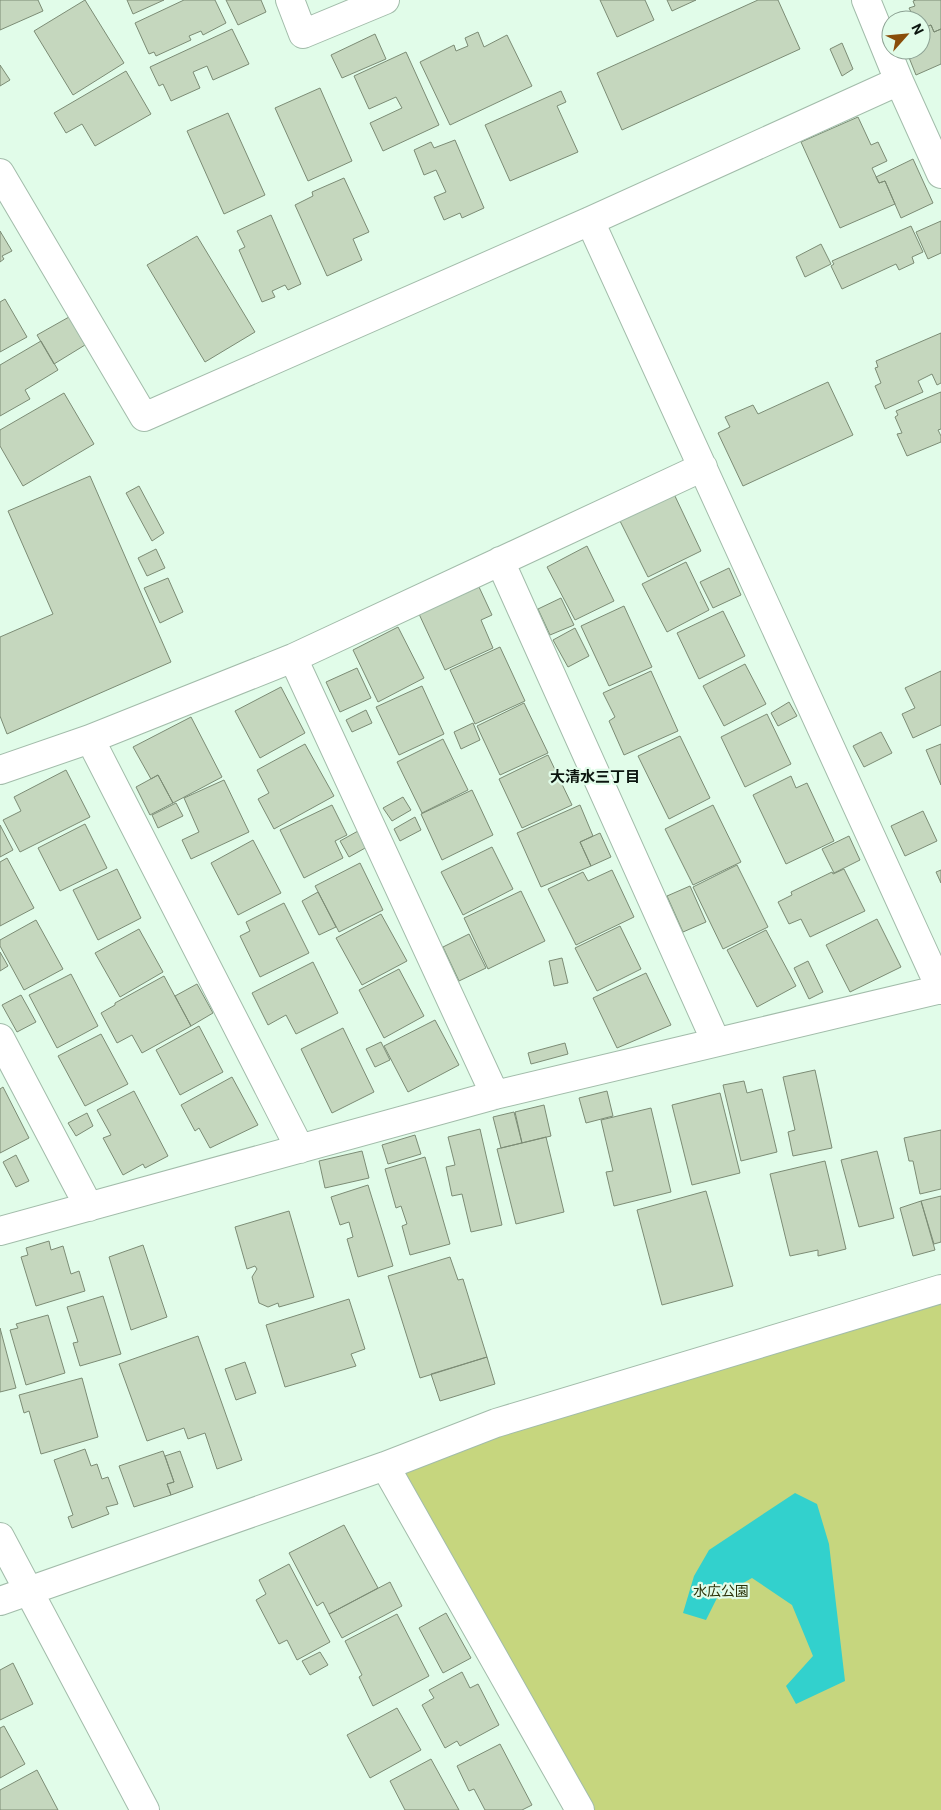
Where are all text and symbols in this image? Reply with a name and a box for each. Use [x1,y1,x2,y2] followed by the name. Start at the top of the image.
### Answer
[881,10,931,60] north arrow
[908,21,927,37] text: N
[550,768,640,786] district label: 大清水三丁目
[693,1583,749,1599] park label: 水広公園

